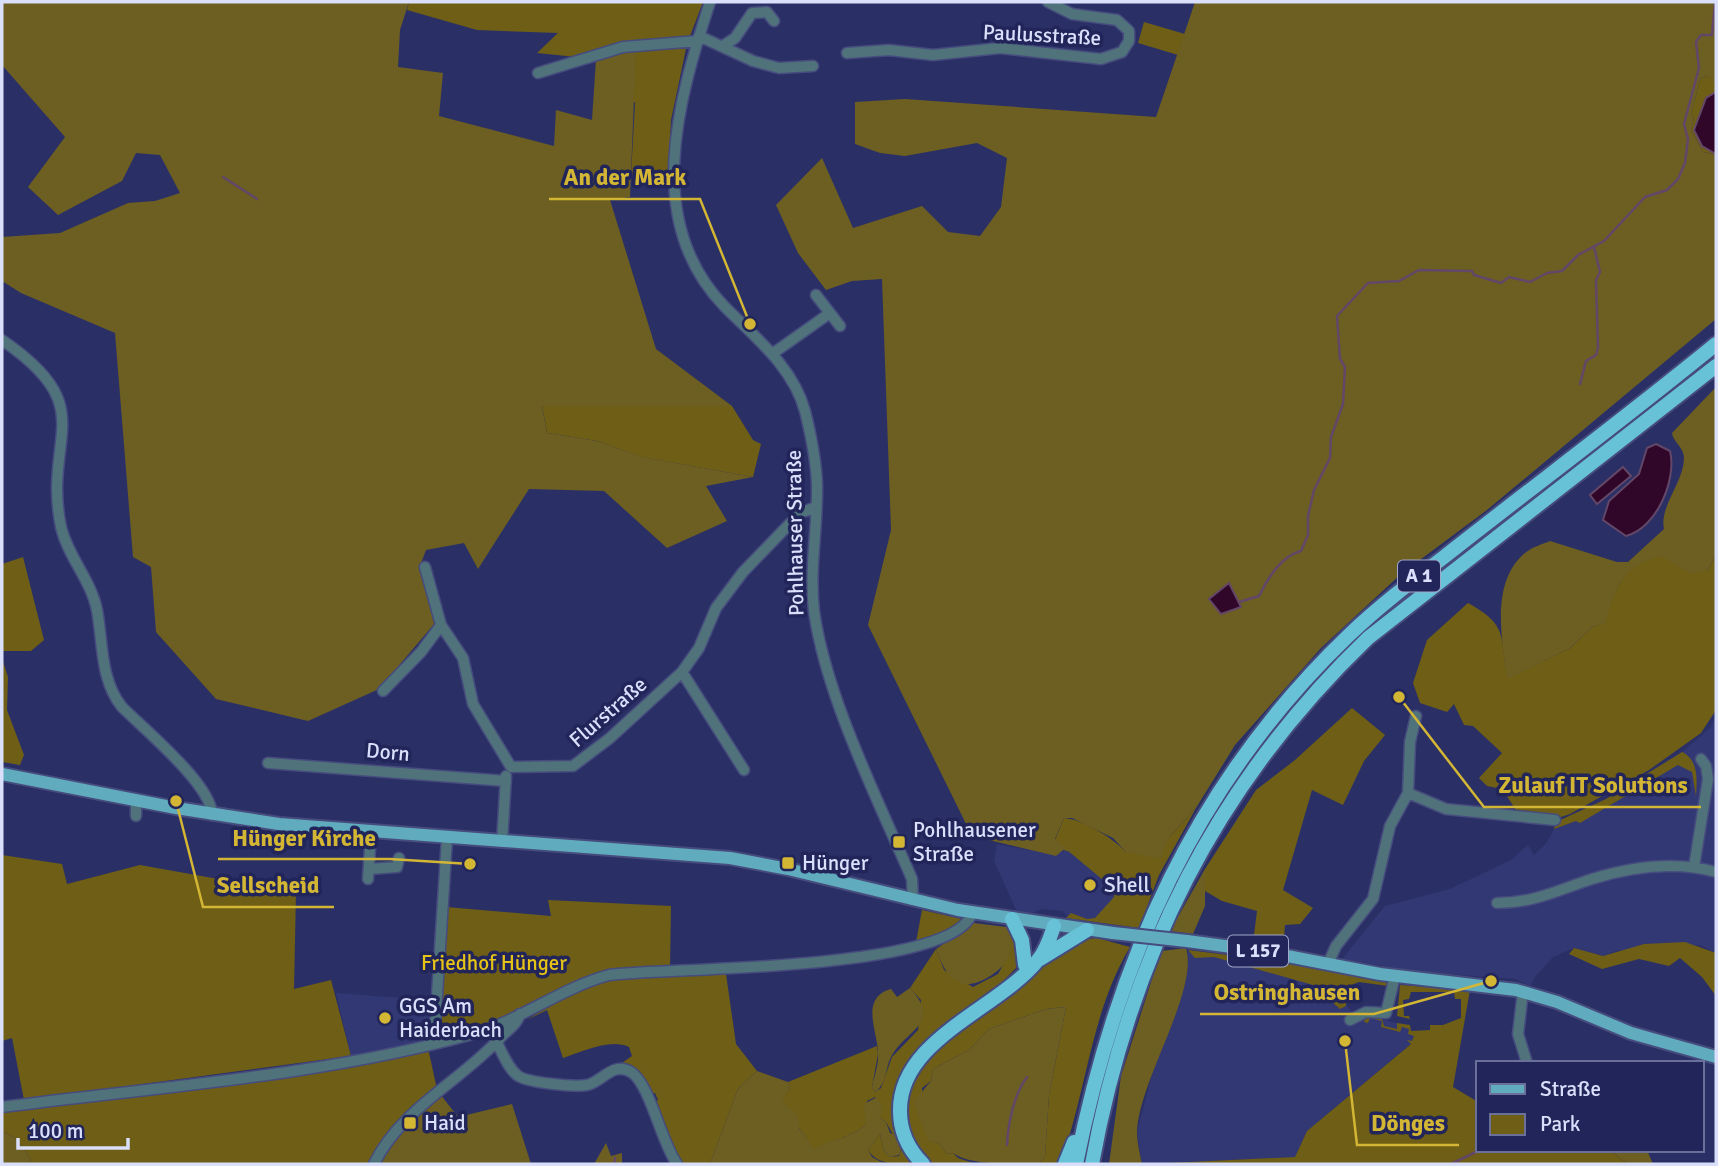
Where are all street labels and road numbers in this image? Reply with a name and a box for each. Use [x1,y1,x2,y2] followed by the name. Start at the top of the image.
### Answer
[982,19,1102,51] street label: Paulusstraße
[781,450,809,616] street label: Pohlhauser Straße
[1398,561,1440,592] road number: A 1
[564,671,652,753] street label: Flurstraße
[365,737,411,767] street label: Dorn
[1228,936,1288,967] road number: L 157

